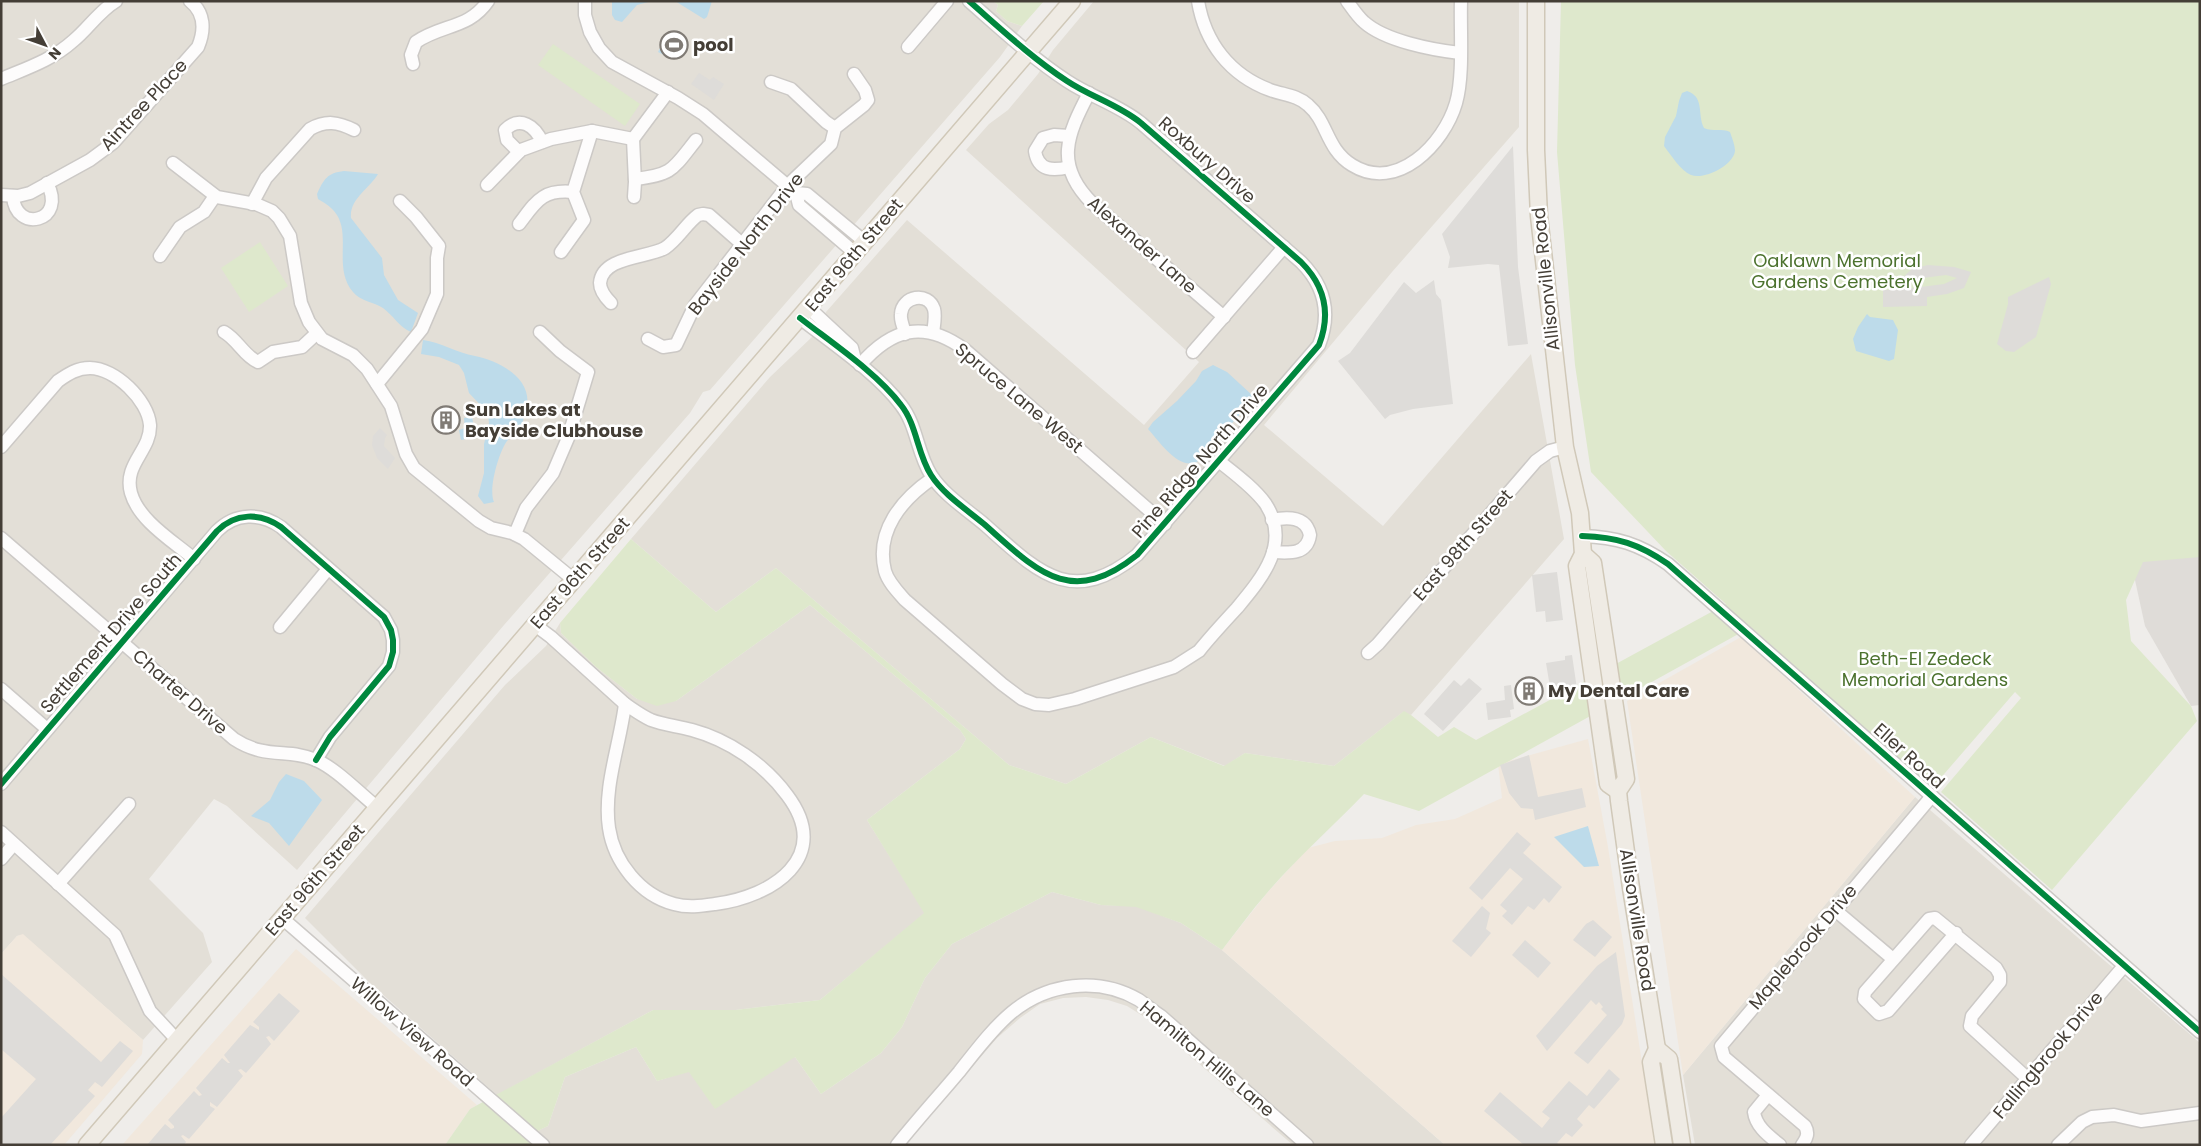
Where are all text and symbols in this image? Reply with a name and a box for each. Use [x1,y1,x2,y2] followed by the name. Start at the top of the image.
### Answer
[20,20,70,70] north arrow
[659,30,689,60] sports icon: pool
[693,32,733,57] place label: pool
[44,43,66,64] text: N
[94,53,193,156] street label: Aintree Place
[1153,110,1261,209] street label: Roxbury Drive
[682,167,809,320] street label: Bayside North Drive
[1082,190,1202,299] street label: Alexander Lane
[799,193,908,317] street label: East 96th Street
[1526,206,1565,352] street label: Allisonville Road
[1751,248,1923,294] park label: Oaklawn Memorial Gardens Cemetery
[950,337,1089,459] street label: Spruce Lane West
[1126,378,1274,543] street label: Pine Ridge North Drive
[465,397,643,443] place label: Sun Lakes at Bayside Clubhouse
[431,405,461,435] building icon: Sun Lakes at Bayside Clubhouse
[1407,483,1518,606] street label: East 98th Street
[524,511,635,634] street label: East 96th Street
[34,547,187,718] street label: Settlement Drive South
[127,643,233,740] street label: Charter Drive
[1842,646,2008,692] park label: Beth-El Zedeck Memorial Gardens
[1514,676,1544,706] building icon: My Dental Care
[1548,678,1689,703] place label: My Dental Care
[1868,717,1950,794] street label: Eller Road
[259,818,370,941] street label: East 96th Street
[1614,847,1661,993] street label: Allisonville Road
[1743,879,1863,1015] street label: Maplebrook Drive
[345,971,479,1092] street label: Willow View Road
[1987,986,2108,1124] street label: Fallingbrook Drive
[1135,995,1280,1123] street label: Hamilton Hills Lane

